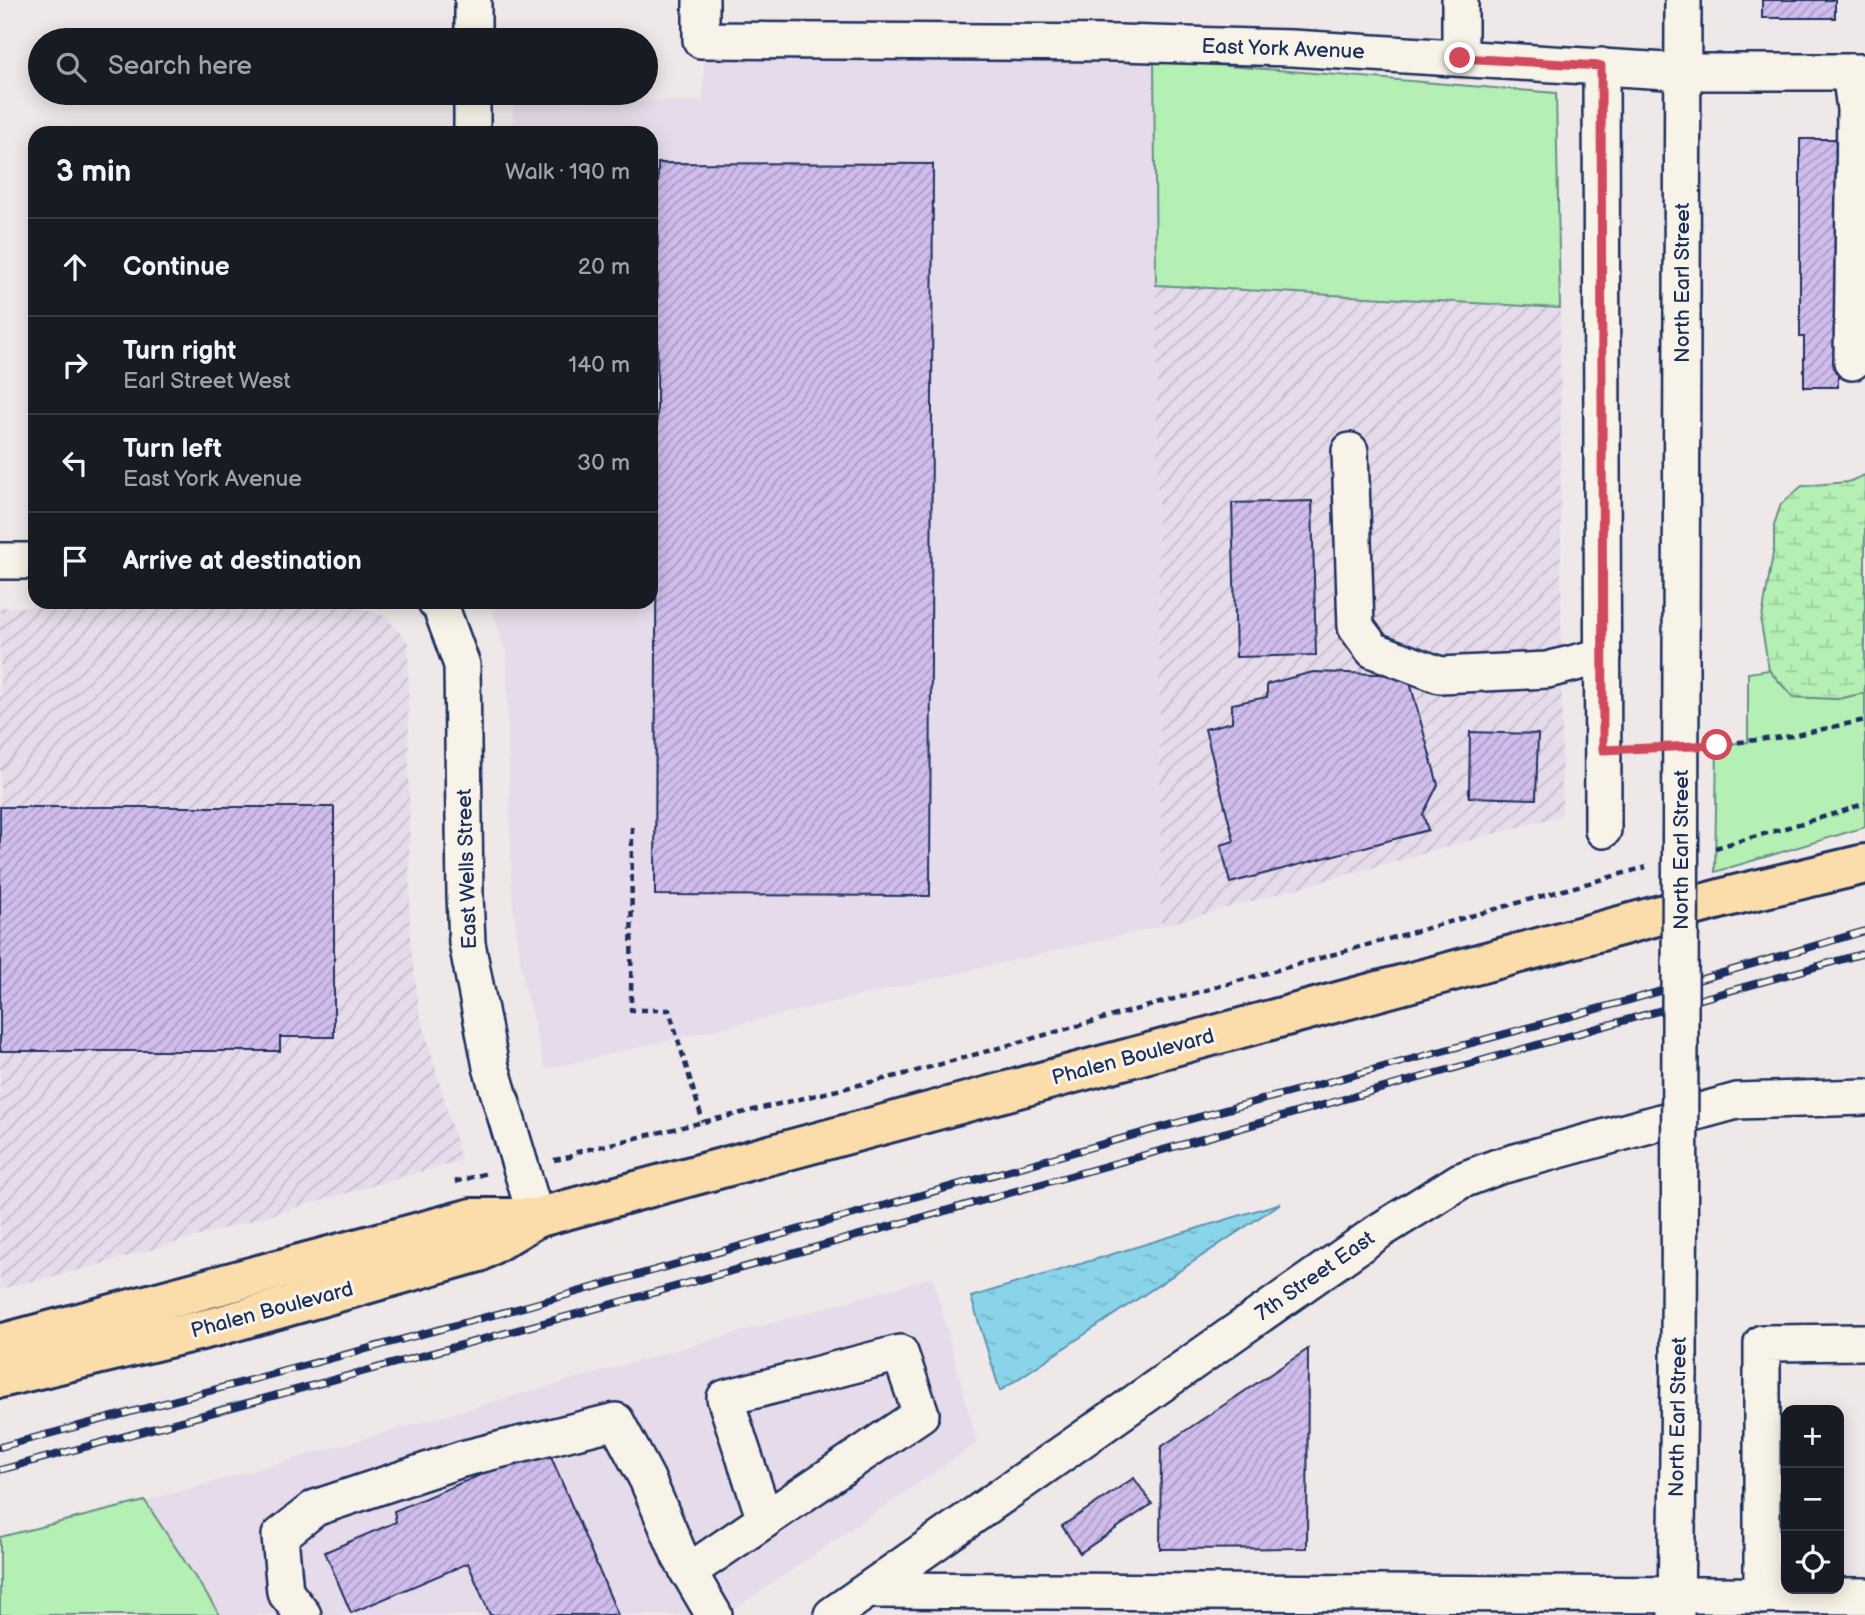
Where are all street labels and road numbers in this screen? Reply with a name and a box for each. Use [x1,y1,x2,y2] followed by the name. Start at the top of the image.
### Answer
[1201,34,1365,64] street label: East York Avenue
[1670,202,1695,363] street label: North Earl Street
[1669,769,1694,930] street label: North Earl Street
[452,788,482,950] street label: East Wells Street
[1049,1023,1217,1091] street label: Phalen Boulevard
[1251,1225,1380,1326] street label: 7th Street East
[188,1276,356,1344] street label: Phalen Boulevard
[1664,1336,1692,1497] street label: North Earl Street

